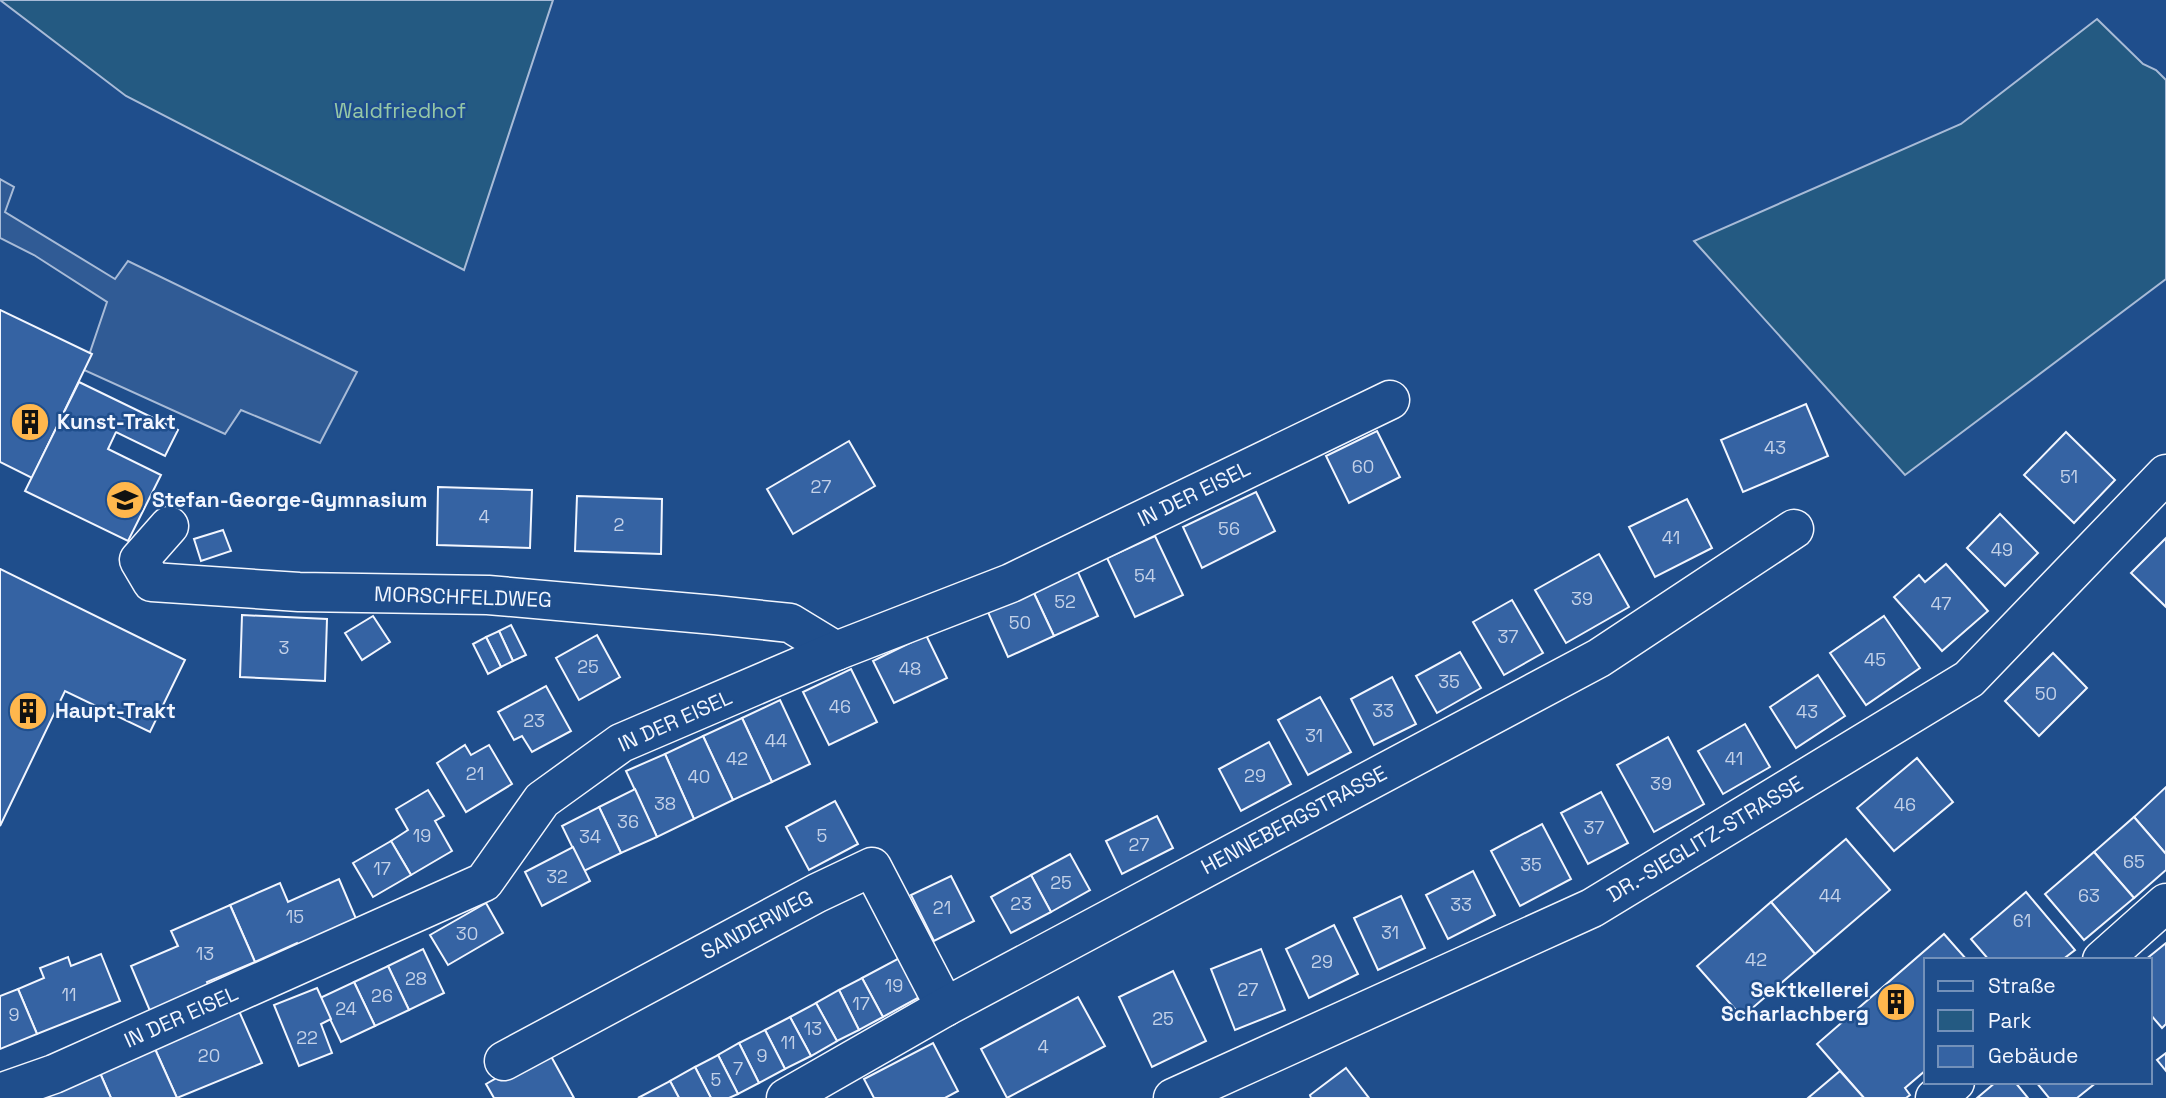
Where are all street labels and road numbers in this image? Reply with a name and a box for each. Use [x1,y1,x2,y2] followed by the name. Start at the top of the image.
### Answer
[1133,455,1255,532] street label: IN DER EISEL
[374,580,552,613] street label: MORSCHFELDWEG
[614,683,736,758] street label: IN DER EISEL
[1196,759,1391,880] street label: HENNEBERGSTRASSE
[1602,769,1808,908] street label: DR.-SIEGLITZ-STRASSE
[696,884,817,965] street label: SANDERWEG
[120,979,242,1054] street label: IN DER EISEL

